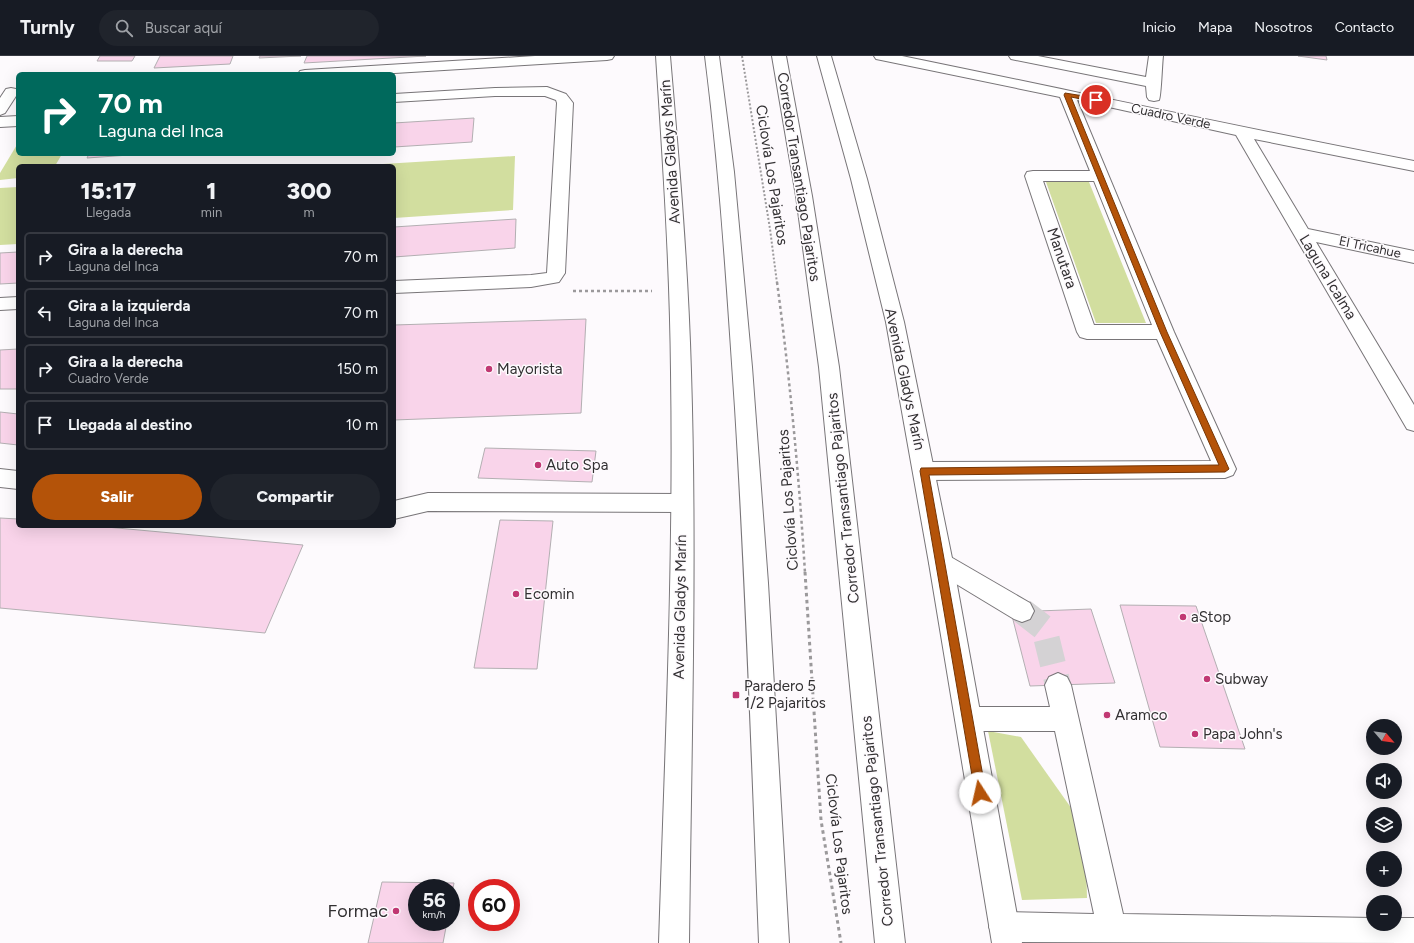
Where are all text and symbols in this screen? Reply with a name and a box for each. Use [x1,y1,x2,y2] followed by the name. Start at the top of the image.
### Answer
[99,10,379,46] search box
[20,16,75,39] text: Turnly
[113,17,135,39] icon: search
[145,19,222,37] text: Buscar aquí
[1142,19,1176,36] text: Inicio
[1198,19,1232,36] text: Mapa
[1254,19,1313,36] text: Nosotros
[1335,19,1394,36] text: Contacto
[774,71,824,283] street label: Corredor Transantiago Pajaritos
[656,79,684,225] street label: Avenida Gladys Marín
[1079,83,1113,117] pin
[98,86,163,120] text: 70 m
[32,88,84,140] icon: right
[1085,89,1107,111] icon: arrive
[1130,100,1212,132] street label: Cuadro Verde
[752,104,792,246] street label: Ciclovía Los Pajaritos
[98,120,223,142] text: Laguna del Inca
[81,176,136,205] text: 15:17
[206,176,217,205] text: 1
[287,176,331,205] text: 300
[86,205,131,220] text: Llegada
[201,205,222,220] text: min
[304,205,315,220] text: m
[1043,225,1081,291] street label: Manutara
[1296,231,1360,323] street label: Laguna Icalma
[1338,233,1402,261] street label: El Tricahue
[68,241,183,259] text: Gira a la derecha
[34,246,56,268] icon: right
[344,248,378,266] text: 70 m
[68,259,159,274] text: Laguna del Inca
[68,297,190,315] text: Gira a la izquierda
[34,302,56,324] icon: left
[344,304,378,322] text: 70 m
[881,306,929,452] street label: Avenida Gladys Marín
[68,315,159,330] text: Laguna del Inca
[68,353,183,371] text: Gira a la derecha
[34,358,56,380] icon: right
[337,360,378,378] text: 150 m
[497,360,562,378] place label: Mayorista
[484,364,494,374] marker: Mayorista
[68,371,149,386] text: Cuadro Verde
[823,392,863,604] street label: Corredor Transantiago Pajaritos
[34,414,56,436] icon: arrive
[68,416,192,434] text: Llegada al destino
[346,416,378,434] text: 10 m
[774,429,802,571] street label: Ciclovía Los Pajaritos
[546,456,608,474] place label: Auto Spa
[533,460,543,470] marker: Auto Spa
[32,474,202,520] button: Salir
[210,474,380,520] button: Compartir
[670,534,690,680] street label: Avenida Gladys Marín
[524,585,574,603] place label: Ecomin
[511,589,521,599] marker: Ecomin
[1191,608,1231,626] place label: aStop
[1178,612,1188,622] marker: aStop
[1215,670,1268,688] place label: Subway
[1202,674,1212,684] marker: Subway
[744,677,826,712] place label: Paradero 5 1/2 Pajaritos
[731,690,741,700] marker: Paradero 5 1/2 Pajaritos
[1115,706,1168,724] place label: Aramco
[1102,710,1112,720] marker: Aramco
[857,715,897,927] street label: Corredor Transantiago Pajaritos
[1366,719,1402,755] north arrow
[1366,719,1402,931] map controls
[1203,725,1283,743] place label: Papa John's
[1190,729,1200,739] marker: Papa John's
[1366,763,1402,799] button: sound
[959,772,1001,814] position arrow
[821,773,857,915] street label: Ciclovía Los Pajaritos
[1366,807,1402,843] button: layers
[1366,851,1402,887] button: +
[468,879,520,931] speed limit sign: 60
[422,888,446,912] text: 56
[1366,895,1402,931] button: −
[328,900,388,922] place label: Formac
[391,906,401,916] marker: Formac
[423,908,445,921] text: km/h

